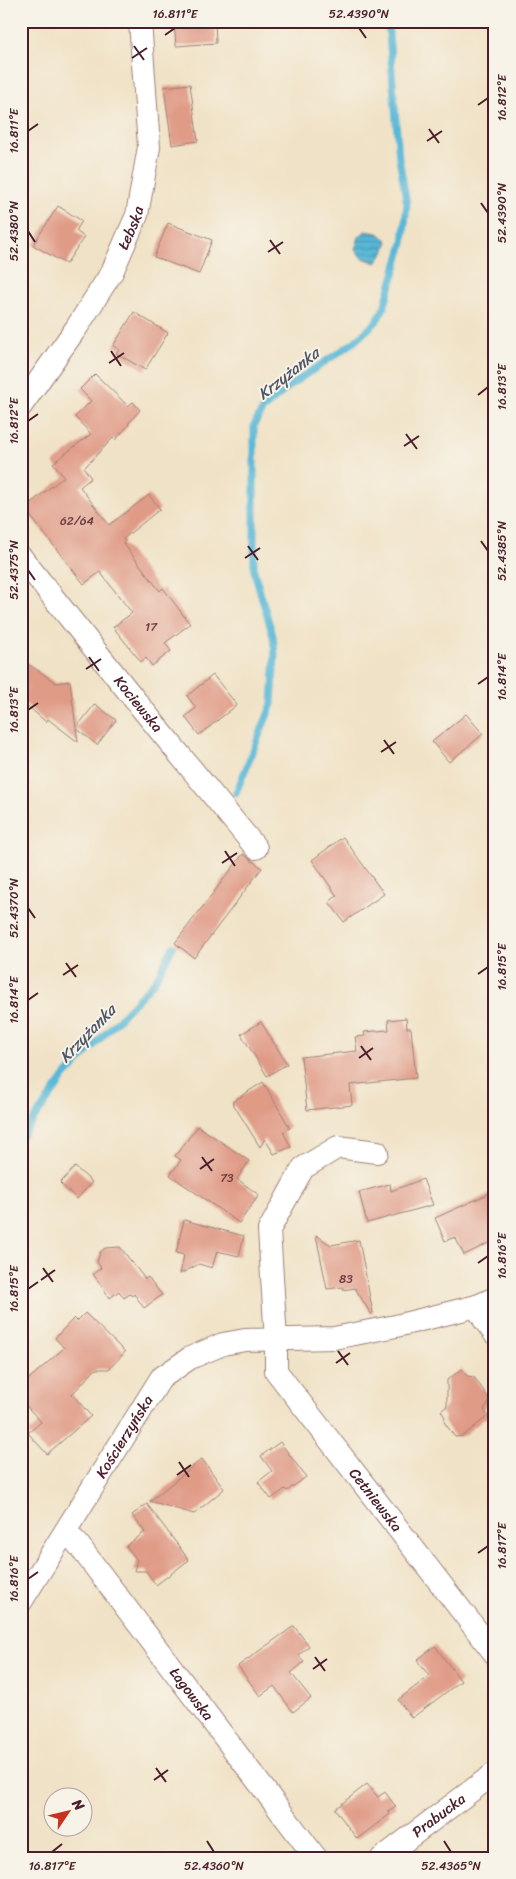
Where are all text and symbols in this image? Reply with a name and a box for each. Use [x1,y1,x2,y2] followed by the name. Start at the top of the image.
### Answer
[153,3,199,25] text: 16.811°E
[329,3,390,25] text: 52.4390°N
[491,73,513,121] text: 16.812°E
[3,107,25,153] text: 16.811°E
[491,182,513,243] text: 52.4390°N
[3,200,25,261] text: 52.4380°N
[110,204,151,254] street label: Łebska
[251,338,327,407] water label: Krzyżanka
[491,362,513,410] text: 16.813°E
[3,396,25,444] text: 16.812°E
[60,510,95,532] house number: 62/64
[491,520,513,581] text: 52.4385°N
[3,540,25,600] text: 52.4375°N
[145,616,158,638] house number: 17
[491,652,513,701] text: 16.814°E
[107,669,170,739] street label: Kociewska
[3,685,25,733] text: 16.813°E
[3,877,25,938] text: 52.4370°N
[491,942,513,991] text: 16.815°E
[3,975,25,1024] text: 16.814°E
[52,996,124,1070] water label: Krzyżanka
[220,1167,234,1189] house number: 73
[491,1231,513,1279] text: 16.816°E
[3,1264,25,1313] text: 16.815°E
[339,1268,353,1290] house number: 83
[88,1389,161,1483] street label: Kościerzyńska
[342,1462,410,1538] street label: Cetniewska
[491,1521,513,1569] text: 16.817°E
[3,1554,25,1602] text: 16.816°E
[163,1661,221,1727] street label: Łagowska
[42,1786,92,1836] north arrow
[406,1786,472,1844] street label: Prabucka
[65,1793,91,1816] text: N
[29,1855,77,1877] text: 16.817°E
[184,1855,245,1877] text: 52.4360°N
[421,1855,481,1877] text: 52.4365°N

